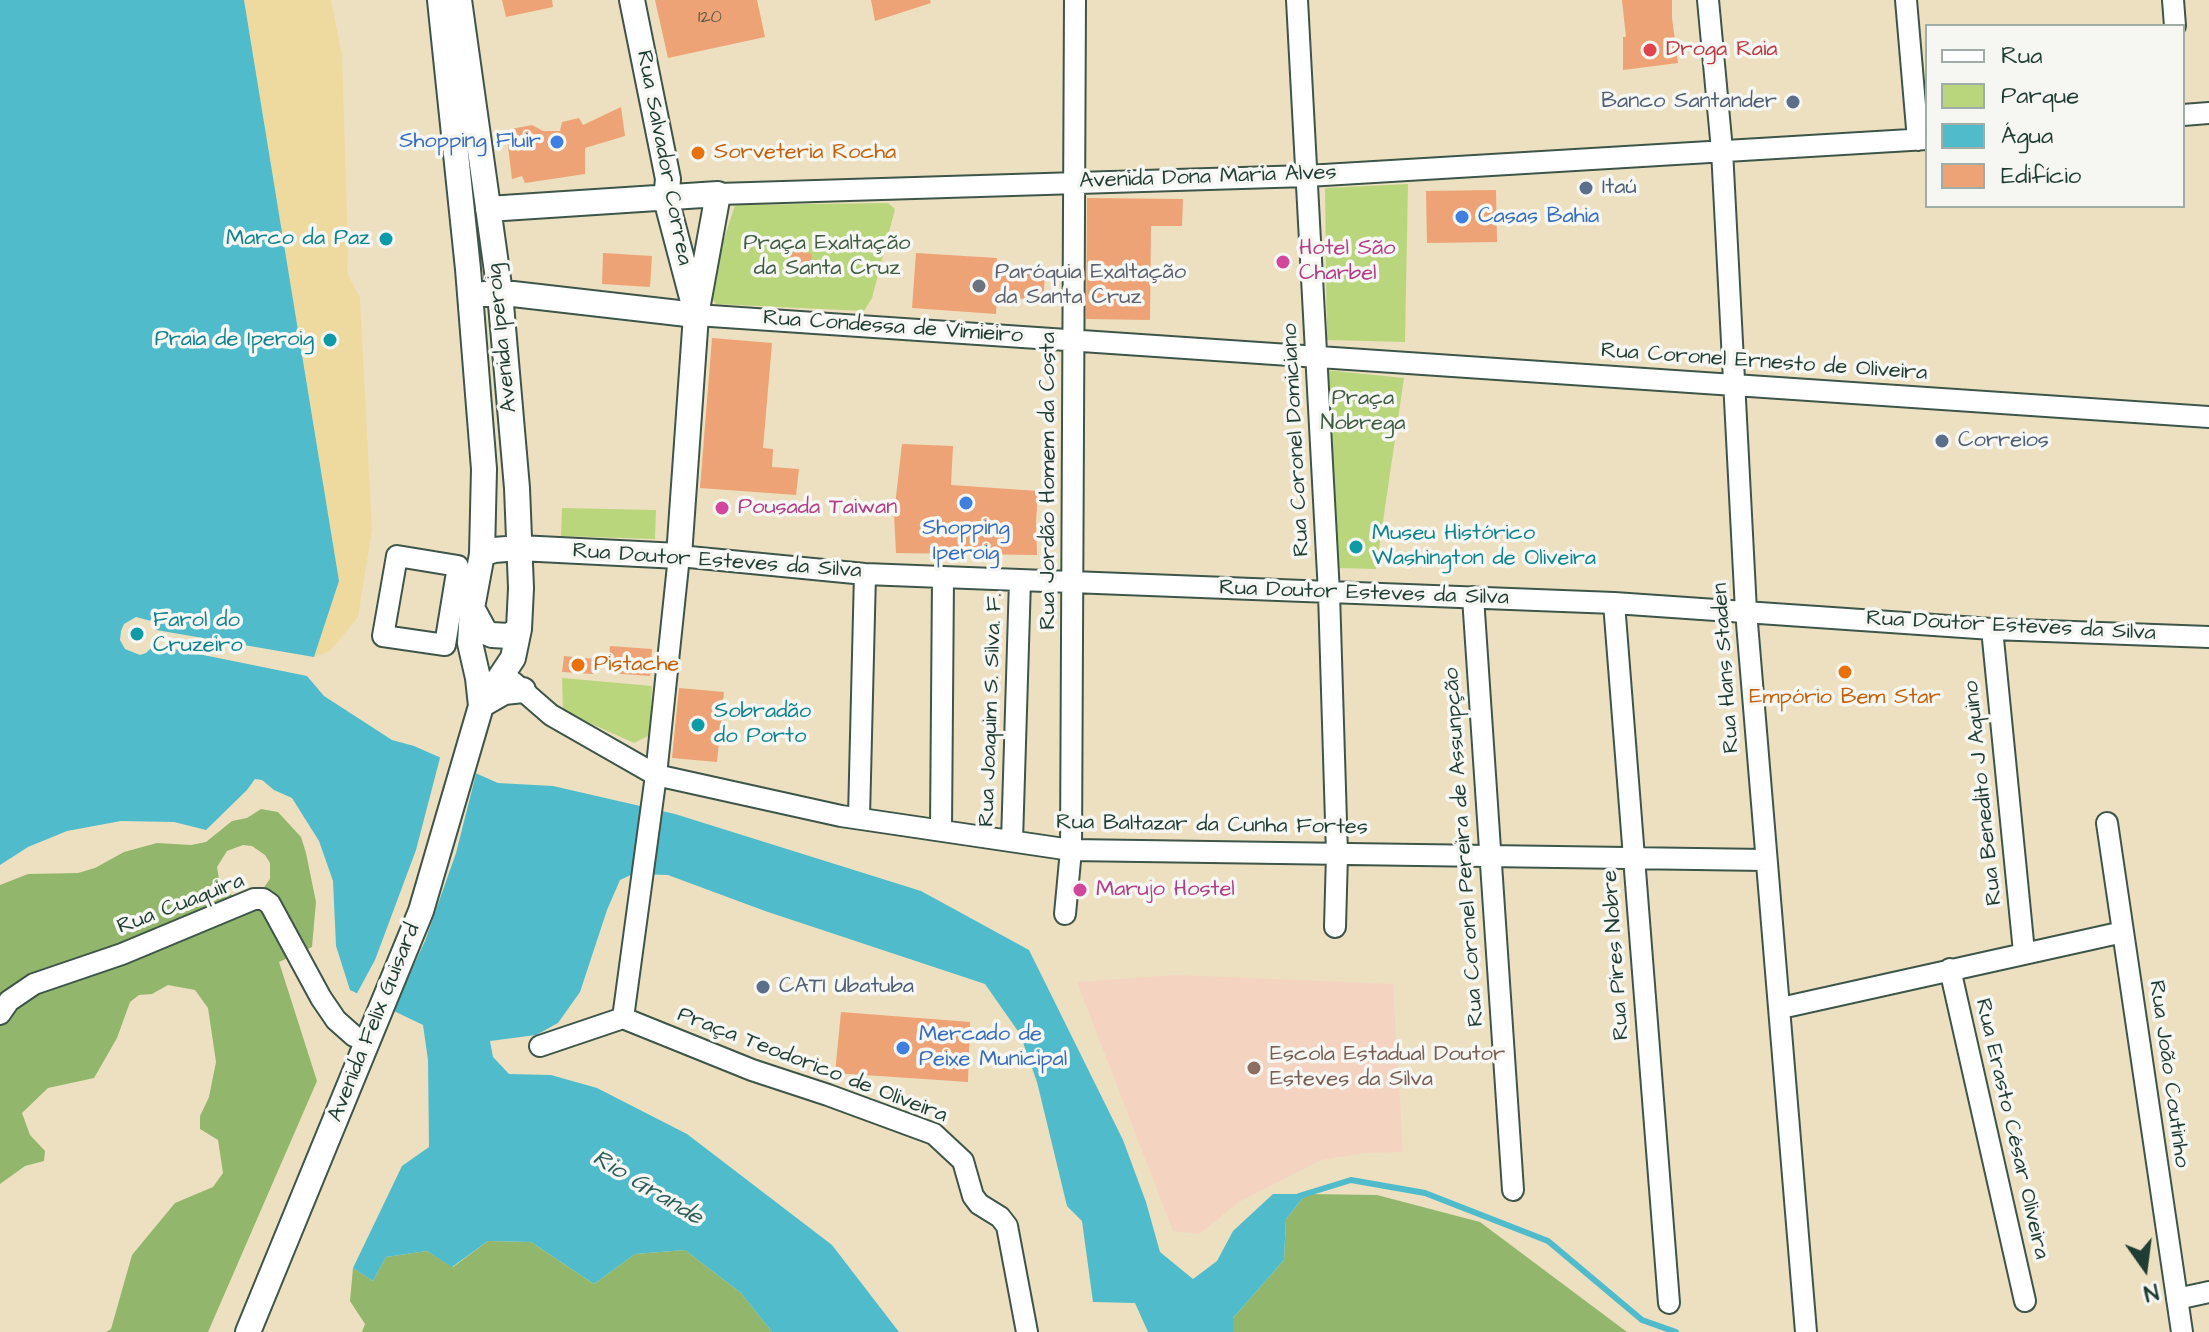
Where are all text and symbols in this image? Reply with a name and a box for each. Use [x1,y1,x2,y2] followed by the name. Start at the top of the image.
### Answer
[698,7,722,29] house number: 120
[1925,24,2185,208] legend
[1666,37,1778,63] place label: Droga Raia
[2001,39,2043,73] text: Rua
[1641,41,1659,59] marker: Droga Raia
[629,48,697,268] street label: Rua Salvador Correa
[2001,79,2079,113] text: Parque
[1601,89,1777,115] place label: Banco Santander
[1784,93,1802,111] marker: Banco Santander
[2001,119,2053,153] text: Água
[399,129,541,155] place label: Shopping Fluir
[548,133,566,151] marker: Shopping Fluir
[714,140,896,166] place label: Sorveteria Rocha
[689,144,707,162] marker: Sorveteria Rocha
[2001,159,2081,193] text: Edifício
[1079,160,1337,196] street label: Avenida Dona Maria Alves
[1602,175,1637,201] place label: Itaú
[1577,179,1595,197] marker: Itaú
[1478,204,1599,230] place label: Casas Bahia
[1453,208,1471,226] marker: Casas Bahia
[226,226,370,252] place label: Marco da Paz
[377,230,395,248] marker: Marco da Paz
[744,231,910,282] park label: Praça Exaltação da Santa Cruz
[1299,236,1395,288] place label: Hotel São Charbel
[1274,253,1292,271] marker: Hotel São Charbel
[995,260,1186,312] place label: Paróquia Exaltação da Santa Cruz
[482,262,524,414] street label: Avenida Iperoig
[970,277,988,295] marker: Paróquia Exaltação da Santa Cruz
[762,306,1024,350] street label: Rua Condessa de Vimieiro
[1278,323,1316,557] street label: Rua Coronel Domiciano
[155,327,314,353] place label: Praia de Iperoig
[321,331,339,349] marker: Praia de Iperoig
[1036,332,1062,630] street label: Rua Jordão Homem da Costa
[1600,338,1928,388] street label: Rua Coronel Ernesto de Oliveira
[1320,386,1406,438] park label: Praça Nobrega
[1958,428,2049,454] place label: Correios
[1933,432,1951,450] marker: Correios
[957,494,975,512] marker: Shopping Iperoig
[738,495,897,521] place label: Pousada Taiwan
[713,499,731,517] marker: Pousada Taiwan
[922,516,1010,568] place label: Shopping Iperoig
[1372,521,1596,572] place label: Museu Histórico Washington de Oliveira
[1347,538,1365,556] marker: Museu Histórico Washington de Oliveira
[572,539,862,585] street label: Rua Doutor Esteves da Silva
[1219,576,1509,612] street label: Rua Doutor Esteves da Silva
[1708,582,1746,754] street label: Rua Hans Staden
[975,593,1009,827] street label: Rua Joaquim S. Silva. F.
[1866,606,2156,648] street label: Rua Doutor Esteves da Silva
[153,608,243,660] place label: Farol do Cruzeiro
[128,625,146,643] marker: Farol do Cruzeiro
[594,652,679,678] place label: Pistache
[569,656,587,674] marker: Pistache
[1836,663,1854,681] marker: Empório Bem Star
[1439,667,1491,1027] street label: Rua Coronel Pereira de Assunpção
[1959,679,2009,907] street label: Rua Benedito J Aquino
[1749,685,1941,711] place label: Empório Bem Star
[714,699,811,750] place label: Sobradão do Porto
[689,716,707,734] marker: Sobradão do Porto
[1056,810,1368,842] street label: Rua Baltazar da Cunha Fortes
[114,869,248,941] street label: Rua Cuaquira
[1598,869,1636,1041] street label: Rua Pires Nobre
[1096,877,1235,903] place label: Marujo Hostel
[1071,881,1089,899] marker: Marujo Hostel
[323,920,427,1126] street label: Avenida Felix Guisard
[779,974,914,1000] place label: CATI Ubatuba
[754,978,772,996] marker: CATI Ubatuba
[2142,979,2194,1169] street label: Rua João Coutinho
[1968,996,2054,1262] street label: Rua Erasto César Oliveira
[673,1002,951,1130] street label: Praça Teodorico de Oliveira
[919,1022,1067,1074] place label: Mercado de Peixe Municipal
[894,1039,912,1057] marker: Mercado de Peixe Municipal
[1270,1042,1505,1094] place label: Escola Estadual Doutor Esteves da Silva
[1245,1059,1263,1077] marker: Escola Estadual Doutor Esteves da Silva
[587,1145,707,1233] water label: Rio Grande
[2105,1228,2185,1308] north arrow
[2140,1275,2161,1308] text: N

